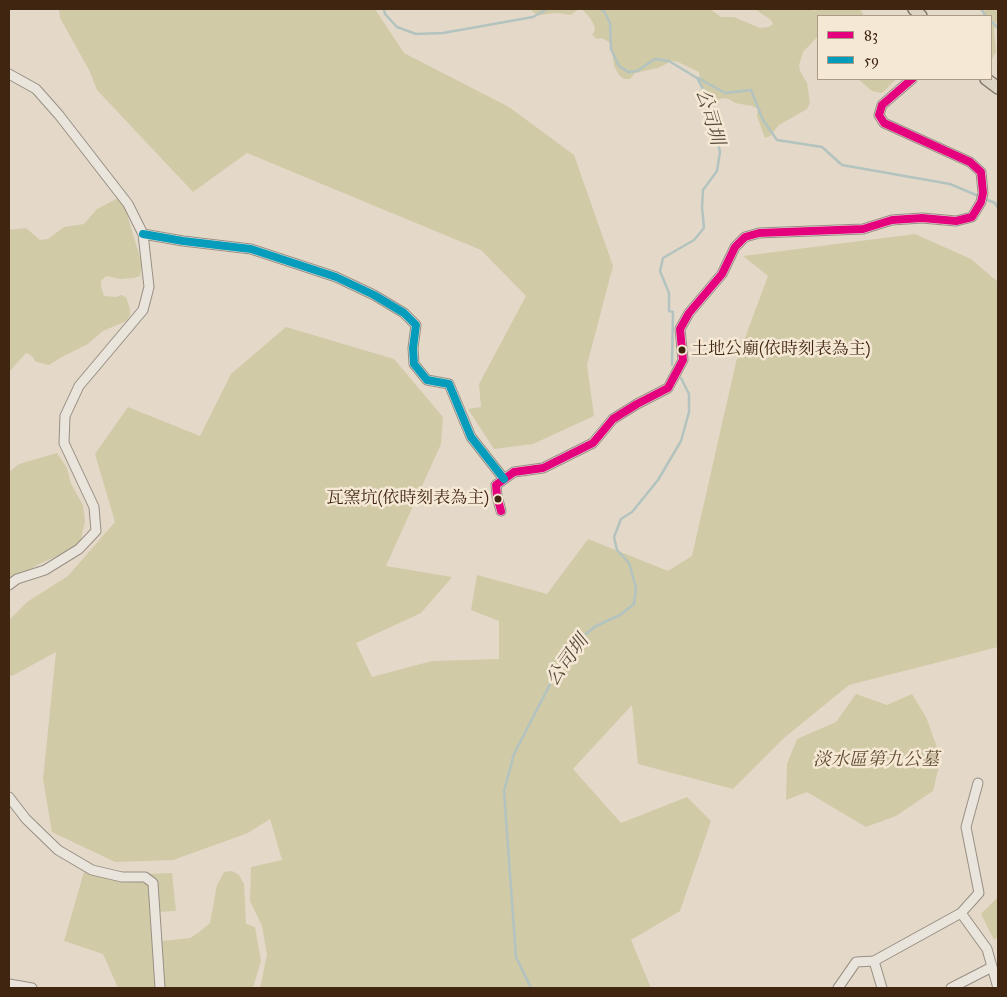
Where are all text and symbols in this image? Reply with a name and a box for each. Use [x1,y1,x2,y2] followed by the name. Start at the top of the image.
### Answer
[817,15,992,80] legend
[864,26,878,44] text: 83
[864,51,879,69] text: 59
[690,86,728,148] water label: 公司圳
[691,340,870,360] place label: 土地公廟(依時刻表為主)
[677,345,687,355] marker: 土地公廟(依時刻表為主)
[327,489,489,509] place label: 瓦窯坑(依時刻表為主)
[493,494,503,504] marker: 瓦窯坑(依時刻表為主)
[542,631,594,691] water label: 公司圳
[813,750,939,772] park label: 淡水區第九公墓

